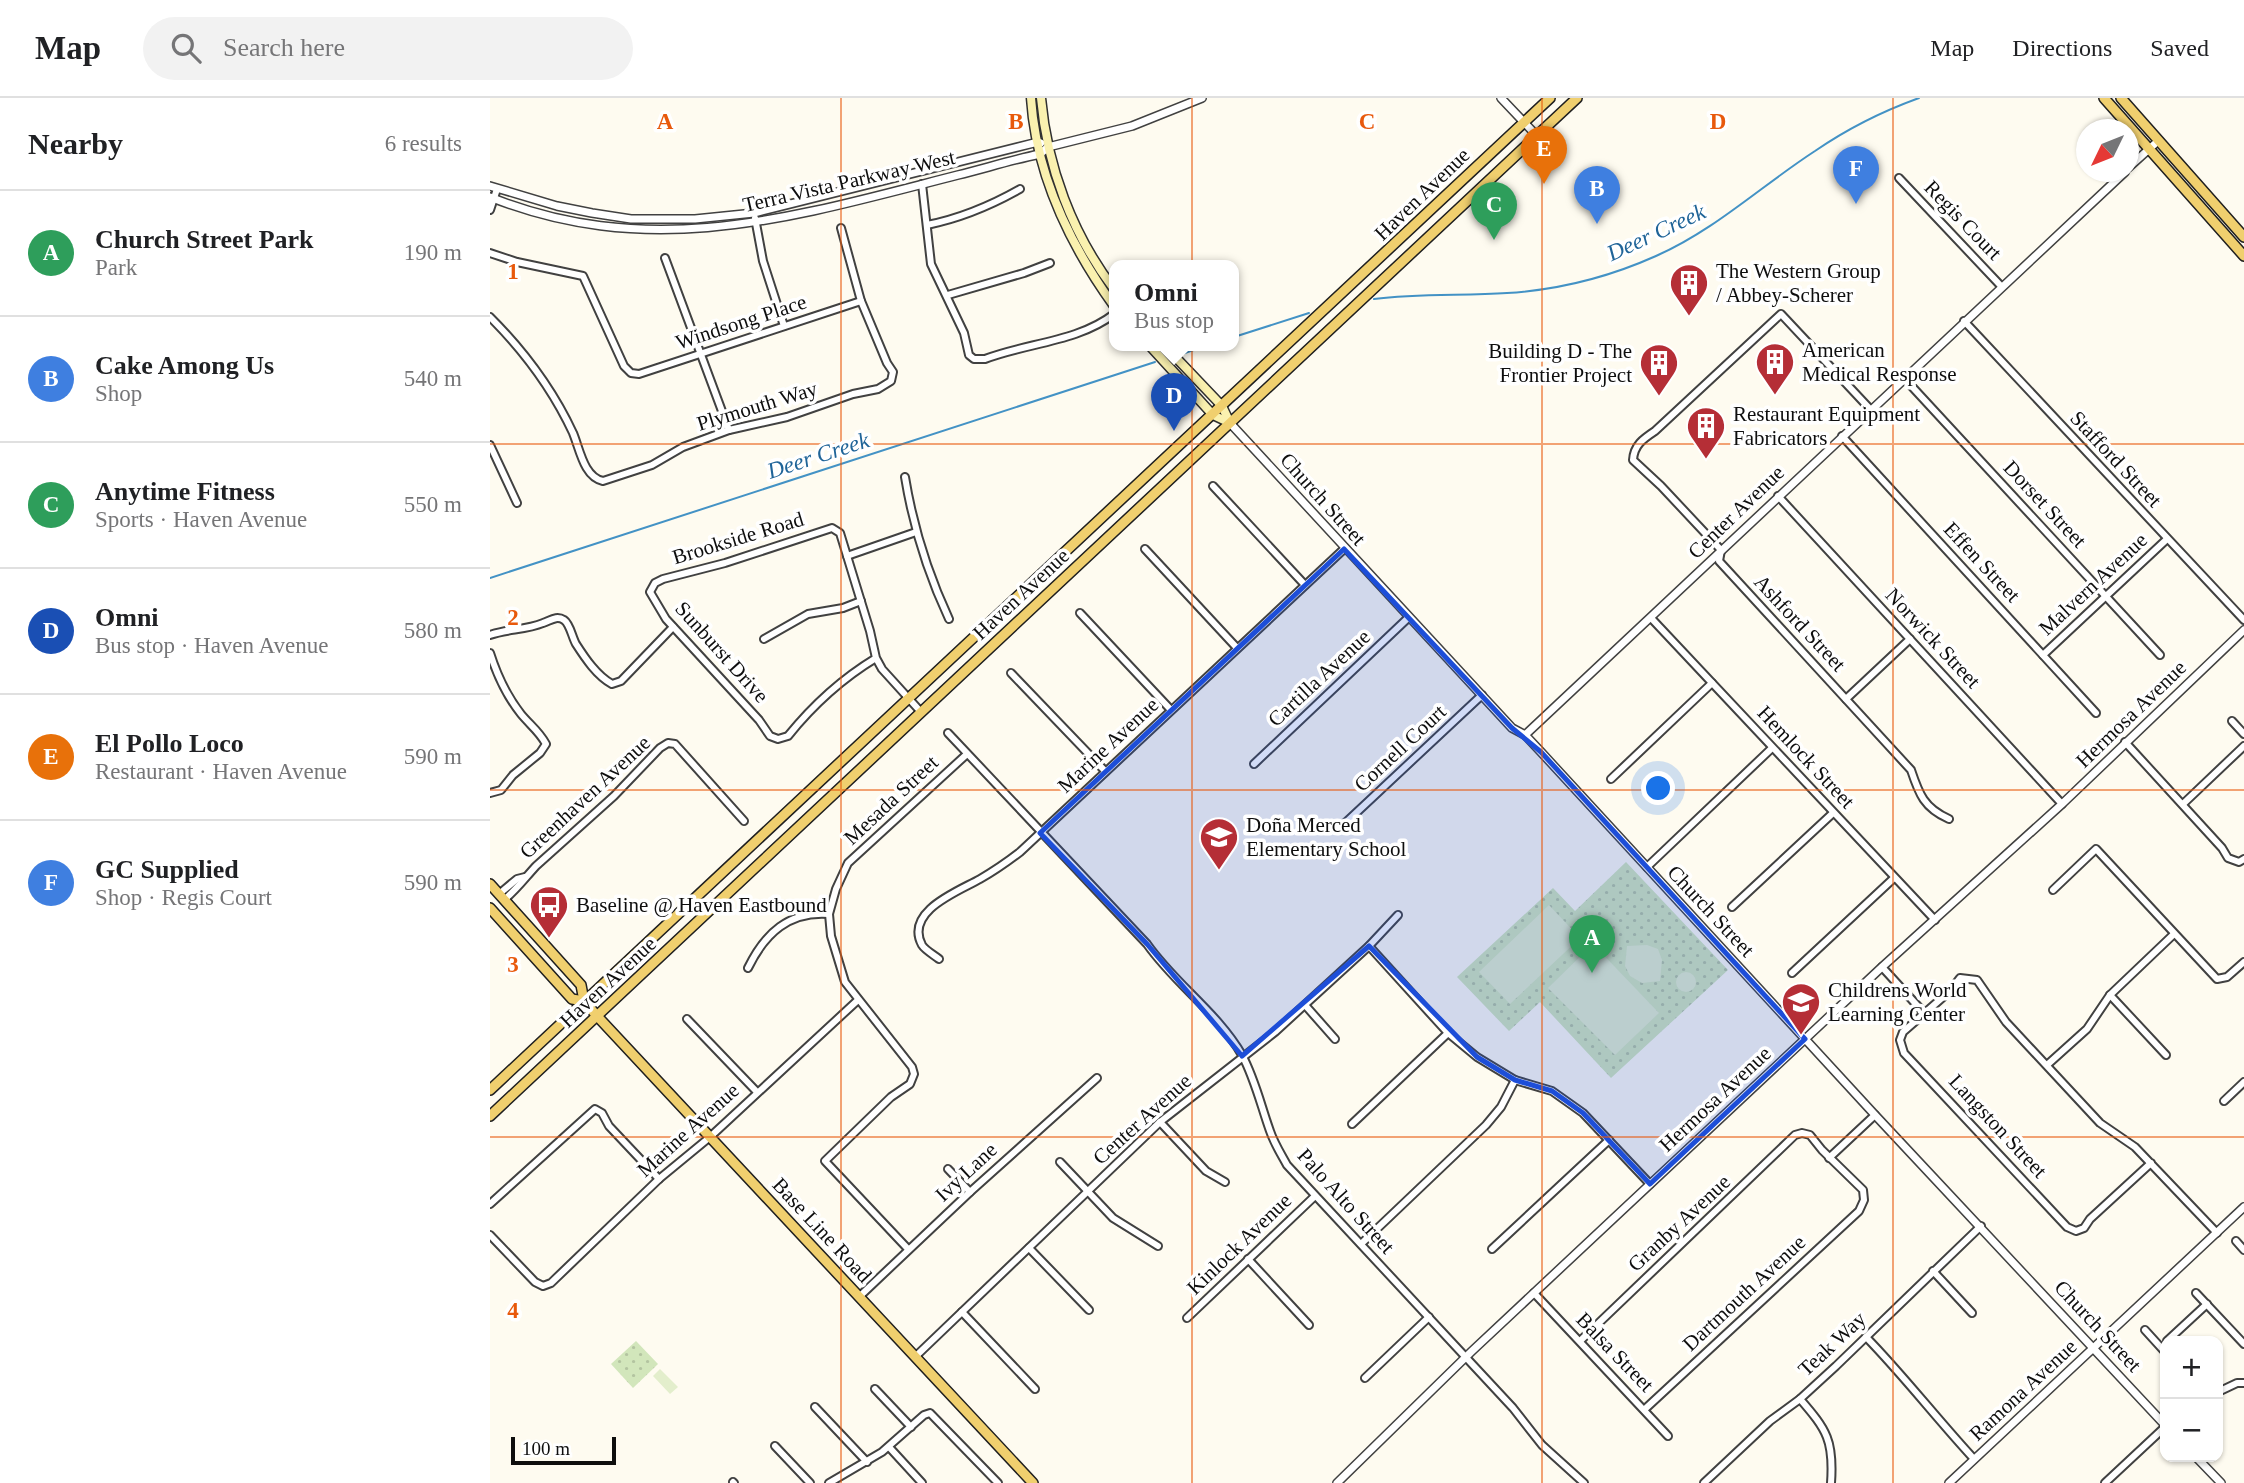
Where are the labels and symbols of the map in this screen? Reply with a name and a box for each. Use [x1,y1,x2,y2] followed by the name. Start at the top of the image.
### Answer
[657,109,674,134] text: A
[1008,109,1024,134] text: B
[1359,109,1375,134] text: C
[1710,109,1726,134] text: D
[2076,119,2139,182] north arrow
[1521,126,1567,184] pin: E
[1370,143,1474,245] street label: Haven Avenue
[741,145,958,217] street label: Terra Vista Parkway West
[1833,146,1879,204] pin: F
[1574,166,1620,224] pin: B
[1919,175,2007,265] street label: Regis Court
[1471,182,1517,240] pin: C
[1602,198,1710,267] water label: Deer Creek
[507,259,519,284] text: 1
[1716,259,1881,307] place label: The Western Group / Abbey-Scherer
[1668,262,1710,317] building icon: The Western Group / Abbey-Scherer
[673,290,809,354] street label: Windsong Place
[1802,338,1957,386] place label: American Medical Response
[1488,339,1632,387] place label: Building D - The Frontier Project
[1754,341,1796,396] building icon: American Medical Response
[1638,342,1680,397] building icon: Building D - The Frontier Project
[1151,373,1197,431] pin: D
[694,376,821,436] street label: Plymouth Way
[1733,402,1920,450] place label: Restaurant Equipment Fabricators
[1685,405,1727,460] building icon: Restaurant Equipment Fabricators
[2065,406,2167,512] street label: Stafford Street
[763,427,873,484] water label: Deer Creek
[1275,448,1371,550] street label: Church Street
[1999,456,2091,553] street label: Dorset Street
[1683,460,1789,564] street label: Center Avenue
[670,507,807,569] street label: Brookside Road
[1939,517,2025,607] street label: Effen Street
[2034,528,2152,640] street label: Malvern Avenue
[968,543,1074,645] street label: Haven Avenue
[1749,570,1851,676] street label: Ashford Street
[1881,583,1985,693] street label: Norwick Street
[670,597,774,707] street label: Sunburst Drive
[507,605,519,630] text: 2
[1263,625,1375,731] street label: Cartilla Avenue
[2071,655,2191,773] street label: Hermosa Avenue
[1053,692,1163,798] street label: Marine Avenue
[1349,700,1451,796] street label: Cornell Court
[1752,701,1860,813] street label: Hemlock Street
[515,730,655,864] street label: Greenhaven Avenue
[839,750,943,850] street label: Mesada Street
[1641,771,1675,805] your location
[1246,813,1407,861] place label: Doña Merced Elementary School
[1198,816,1240,871] school or university icon: Doña Merced Elementary School
[1663,860,1759,962] street label: Church Street
[528,884,570,939] bus stop icon: Baseline @ Haven Eastbound
[576,893,827,917] place label: Baseline @ Haven Eastbound
[1569,915,1615,973] pin: A
[555,931,661,1033] street label: Haven Avenue
[507,952,519,977] text: 3
[1828,978,1967,1026] place label: Childrens World Learning Center
[1780,981,1822,1036] school or university icon: Childrens World Learning Center
[1654,1041,1776,1157] street label: Hermosa Avenue
[1088,1069,1196,1169] street label: Center Avenue
[1944,1069,2052,1183] street label: Langston Street
[632,1078,744,1182] street label: Marine Avenue
[930,1138,1002,1206] street label: Ivy Lane
[1293,1144,1400,1259] street label: Palo Alto Street
[1623,1170,1735,1276] street label: Granby Avenue
[767,1173,877,1288] street label: Base Line Road
[1182,1188,1296,1300] street label: Kinlock Avenue
[1678,1230,1810,1356] street label: Dartmouth Avenue
[2050,1275,2146,1377] street label: Church Street
[507,1298,519,1323] text: 4
[1793,1306,1871,1381] street label: Teak Way
[1571,1307,1659,1397] street label: Balsa Street
[1964,1334,2082,1446] street label: Ramona Avenue
[511,1434,616,1466] scale bar

